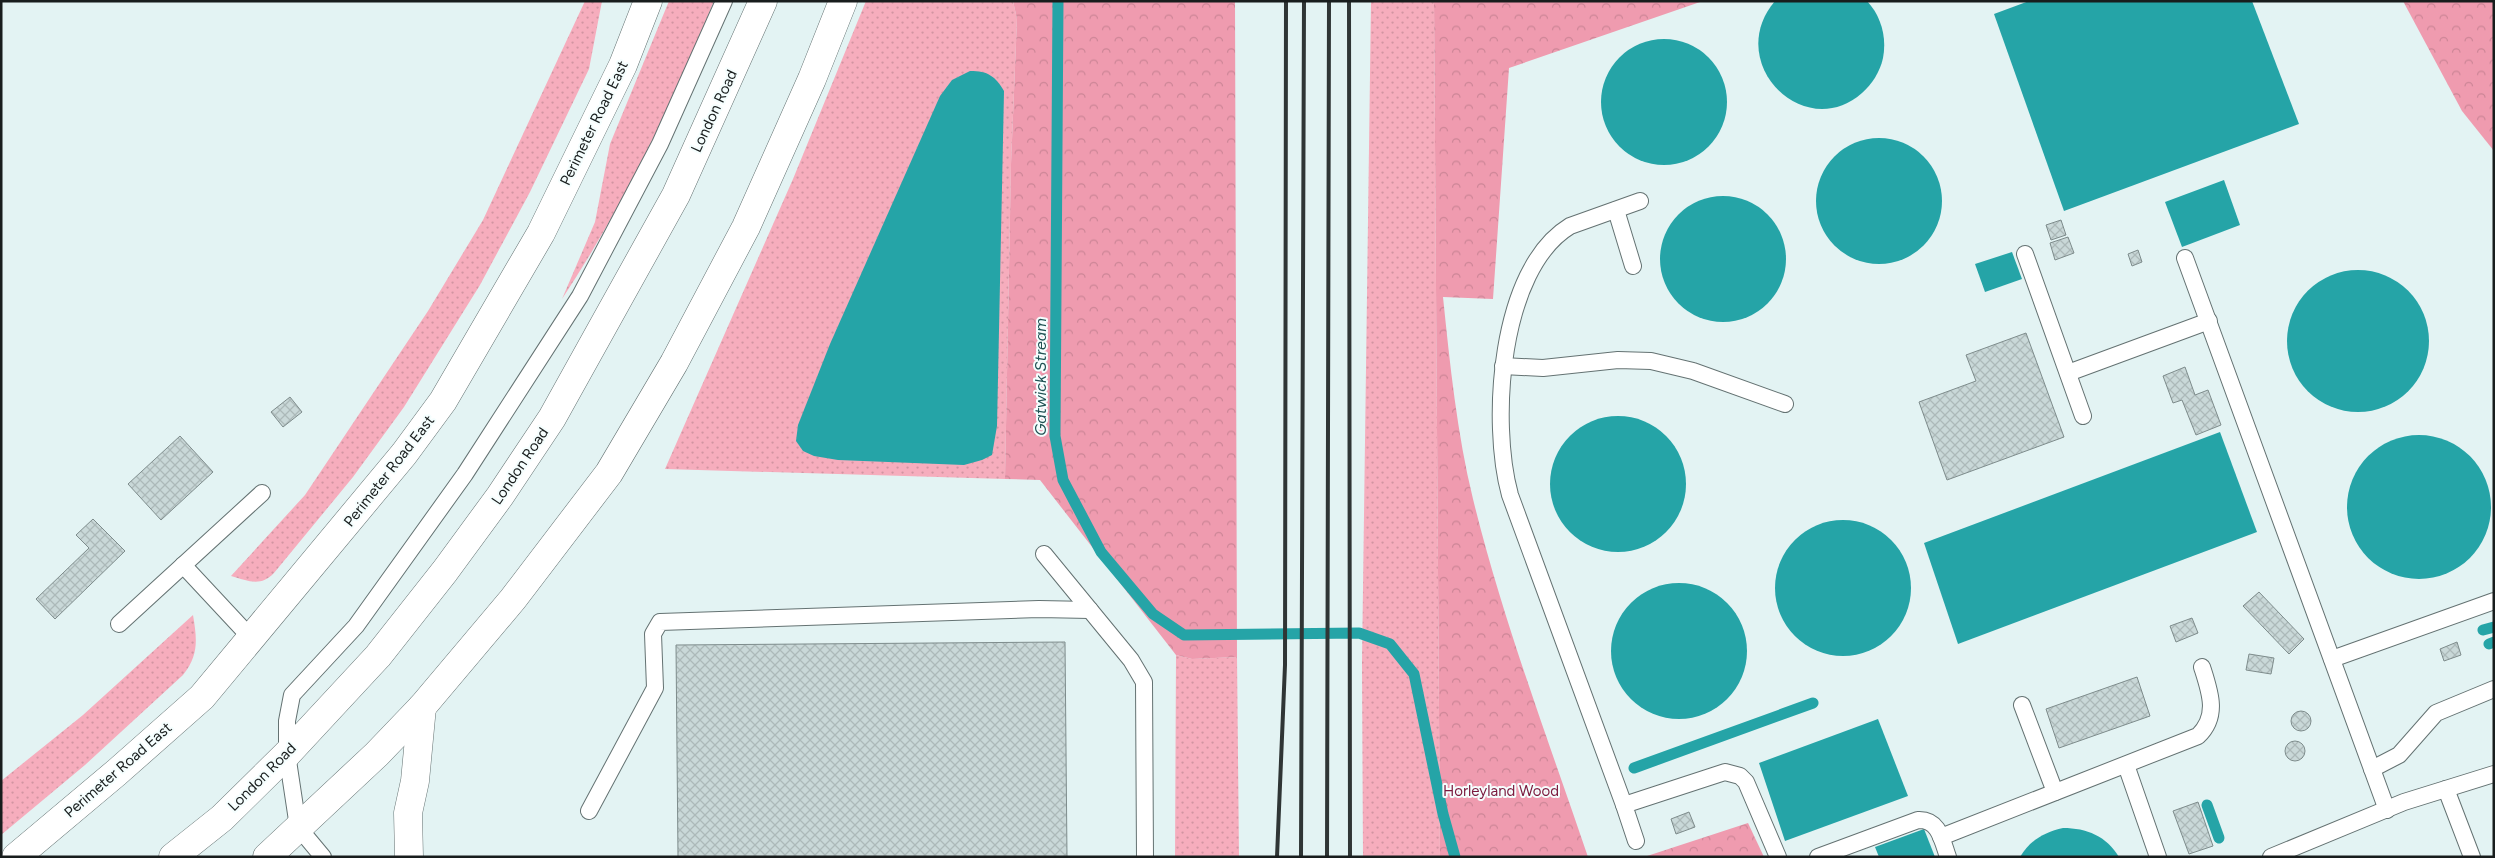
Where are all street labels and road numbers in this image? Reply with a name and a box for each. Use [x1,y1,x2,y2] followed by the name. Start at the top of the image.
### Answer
[556,58,632,188] street label: Perimeter Road East
[687,67,741,155] street label: London Road
[340,412,438,530] street label: Perimeter Road East
[488,424,552,508] street label: London Road
[61,718,176,821] street label: Perimeter Road East
[224,739,300,815] street label: London Road

